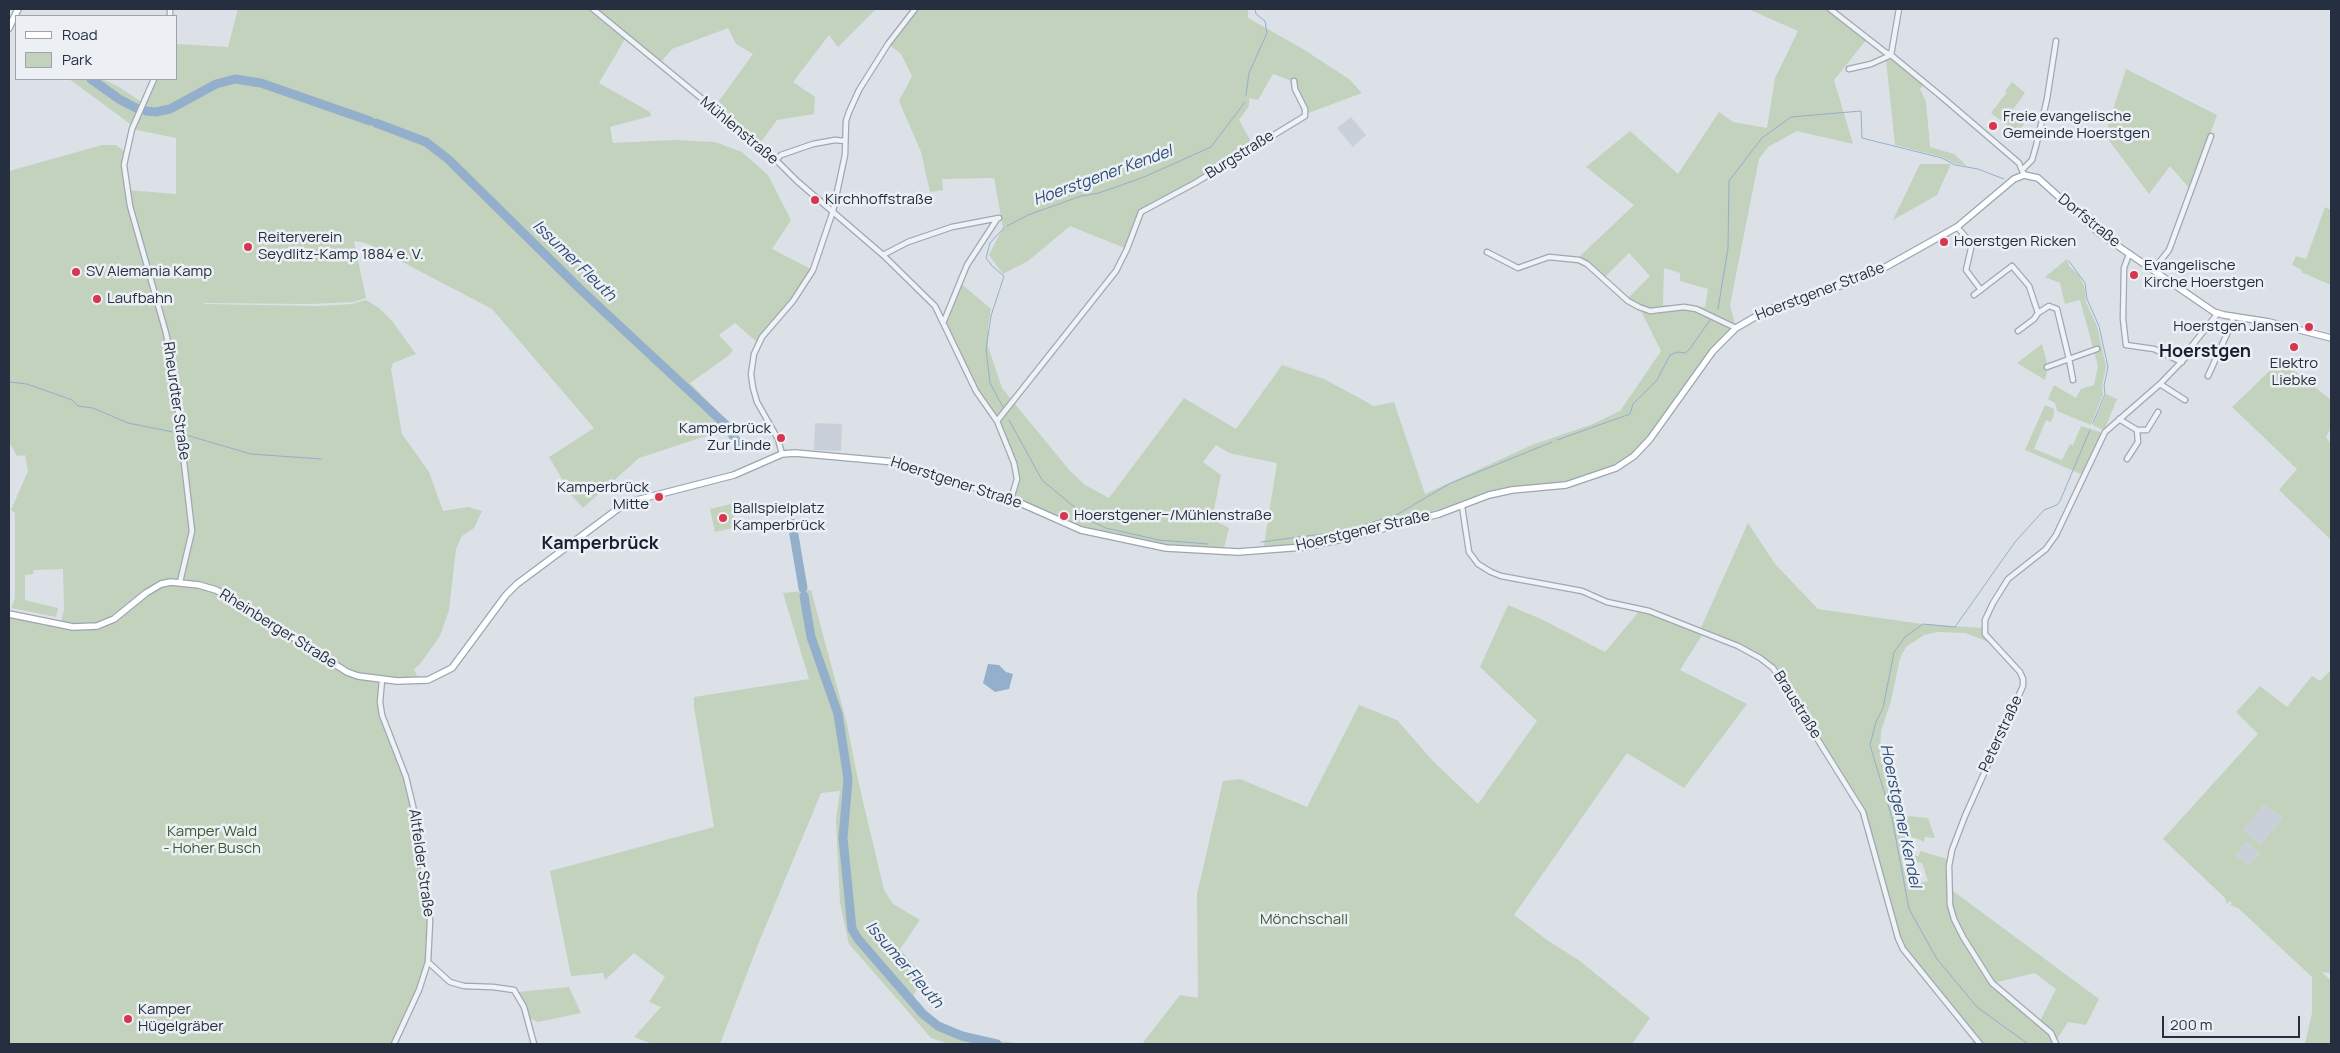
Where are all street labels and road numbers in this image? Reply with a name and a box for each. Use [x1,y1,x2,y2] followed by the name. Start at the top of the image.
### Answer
[696,93,782,169] street label: Mühlenstraße
[1203,127,1277,183] street label: Burgstraße
[2054,190,2124,252] street label: Dorfstraße
[1753,259,1887,325] street label: Hoerstgener Straße
[159,341,193,461] street label: Rheurdter Straße
[888,453,1024,513] street label: Hoerstgener Straße
[1294,507,1432,555] street label: Hoerstgener Straße
[216,586,340,672] street label: Rheinberger Straße
[1769,668,1825,742] street label: Braustraße
[1975,693,2027,775] street label: Peterstraße
[405,808,437,918] street label: Altfelder Straße

